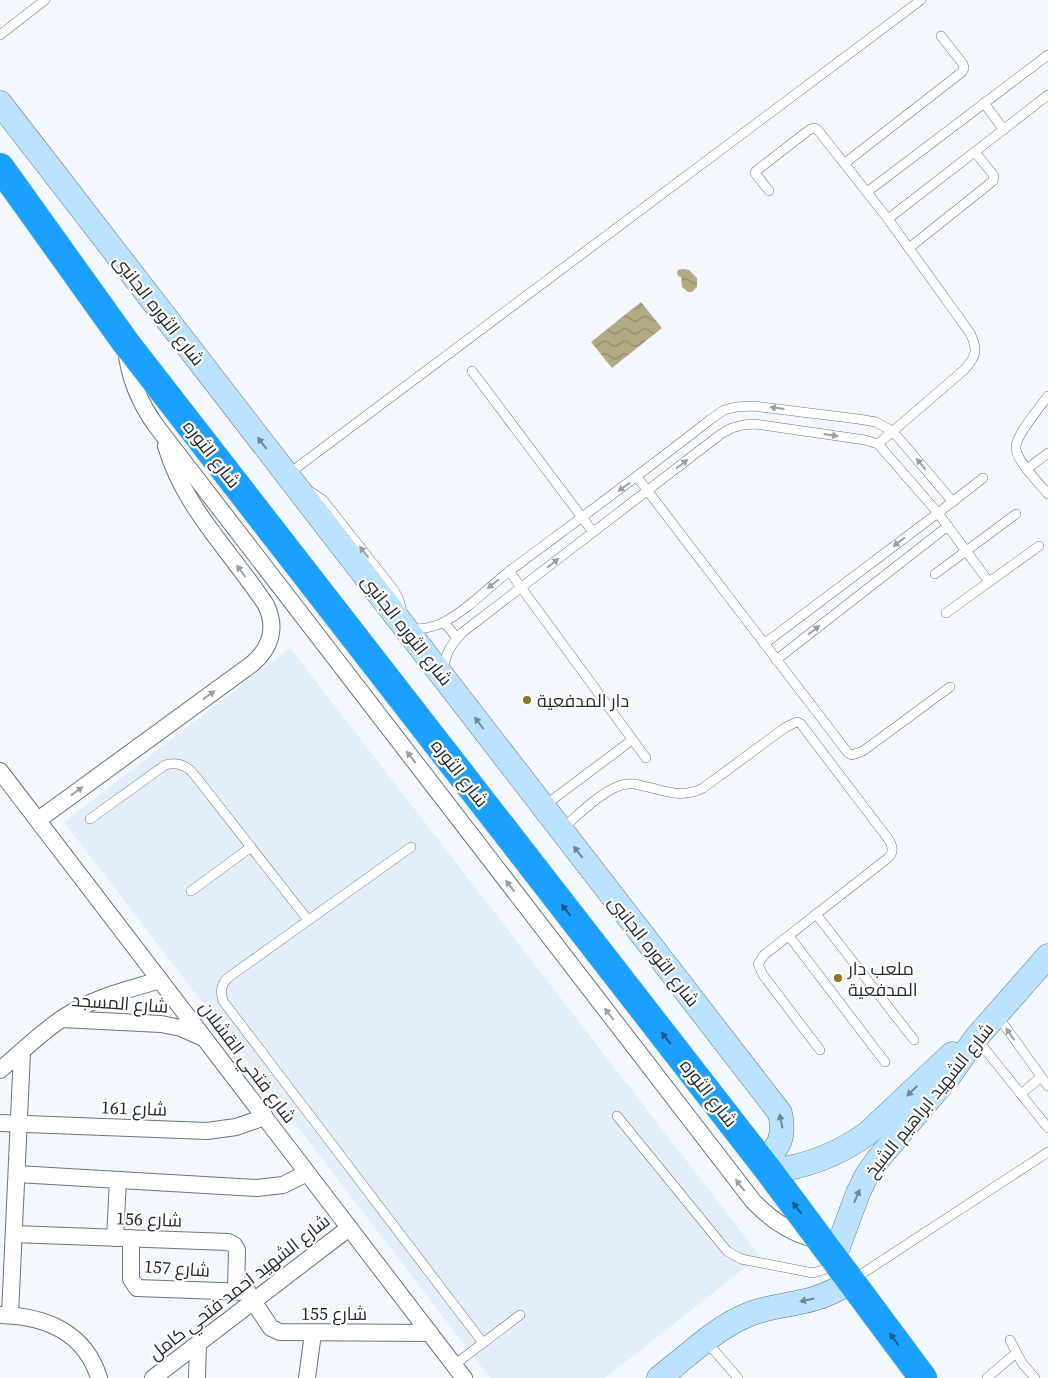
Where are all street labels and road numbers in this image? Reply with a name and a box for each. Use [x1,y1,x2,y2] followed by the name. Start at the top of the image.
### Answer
[108,249,210,371] street label: شارع الثوره الجانبى
[178,415,246,493] street label: شارع الثوره
[356,569,458,691] street label: شارع الثوره الجانبى
[426,734,494,812] street label: شارع الثوره
[603,890,705,1012] street label: شارع الثوره الجانبى
[71,987,169,1019] street label: شارع المسجد
[192,996,302,1129] street label: شارع فتحي القشلان
[859,1017,999,1183] street label: شارع الشهيد ابراهيم الشيخ
[675,1054,743,1132] street label: شارع الثوره
[101,1094,167,1122] street label: شارع 161
[116,1205,182,1233] street label: شارع 156
[143,1208,336,1367] street label: شارع الشهيد احمد فتحي كامل
[143,1253,211,1283] street label: شارع 157
[301,1301,367,1326] street label: شارع 155

